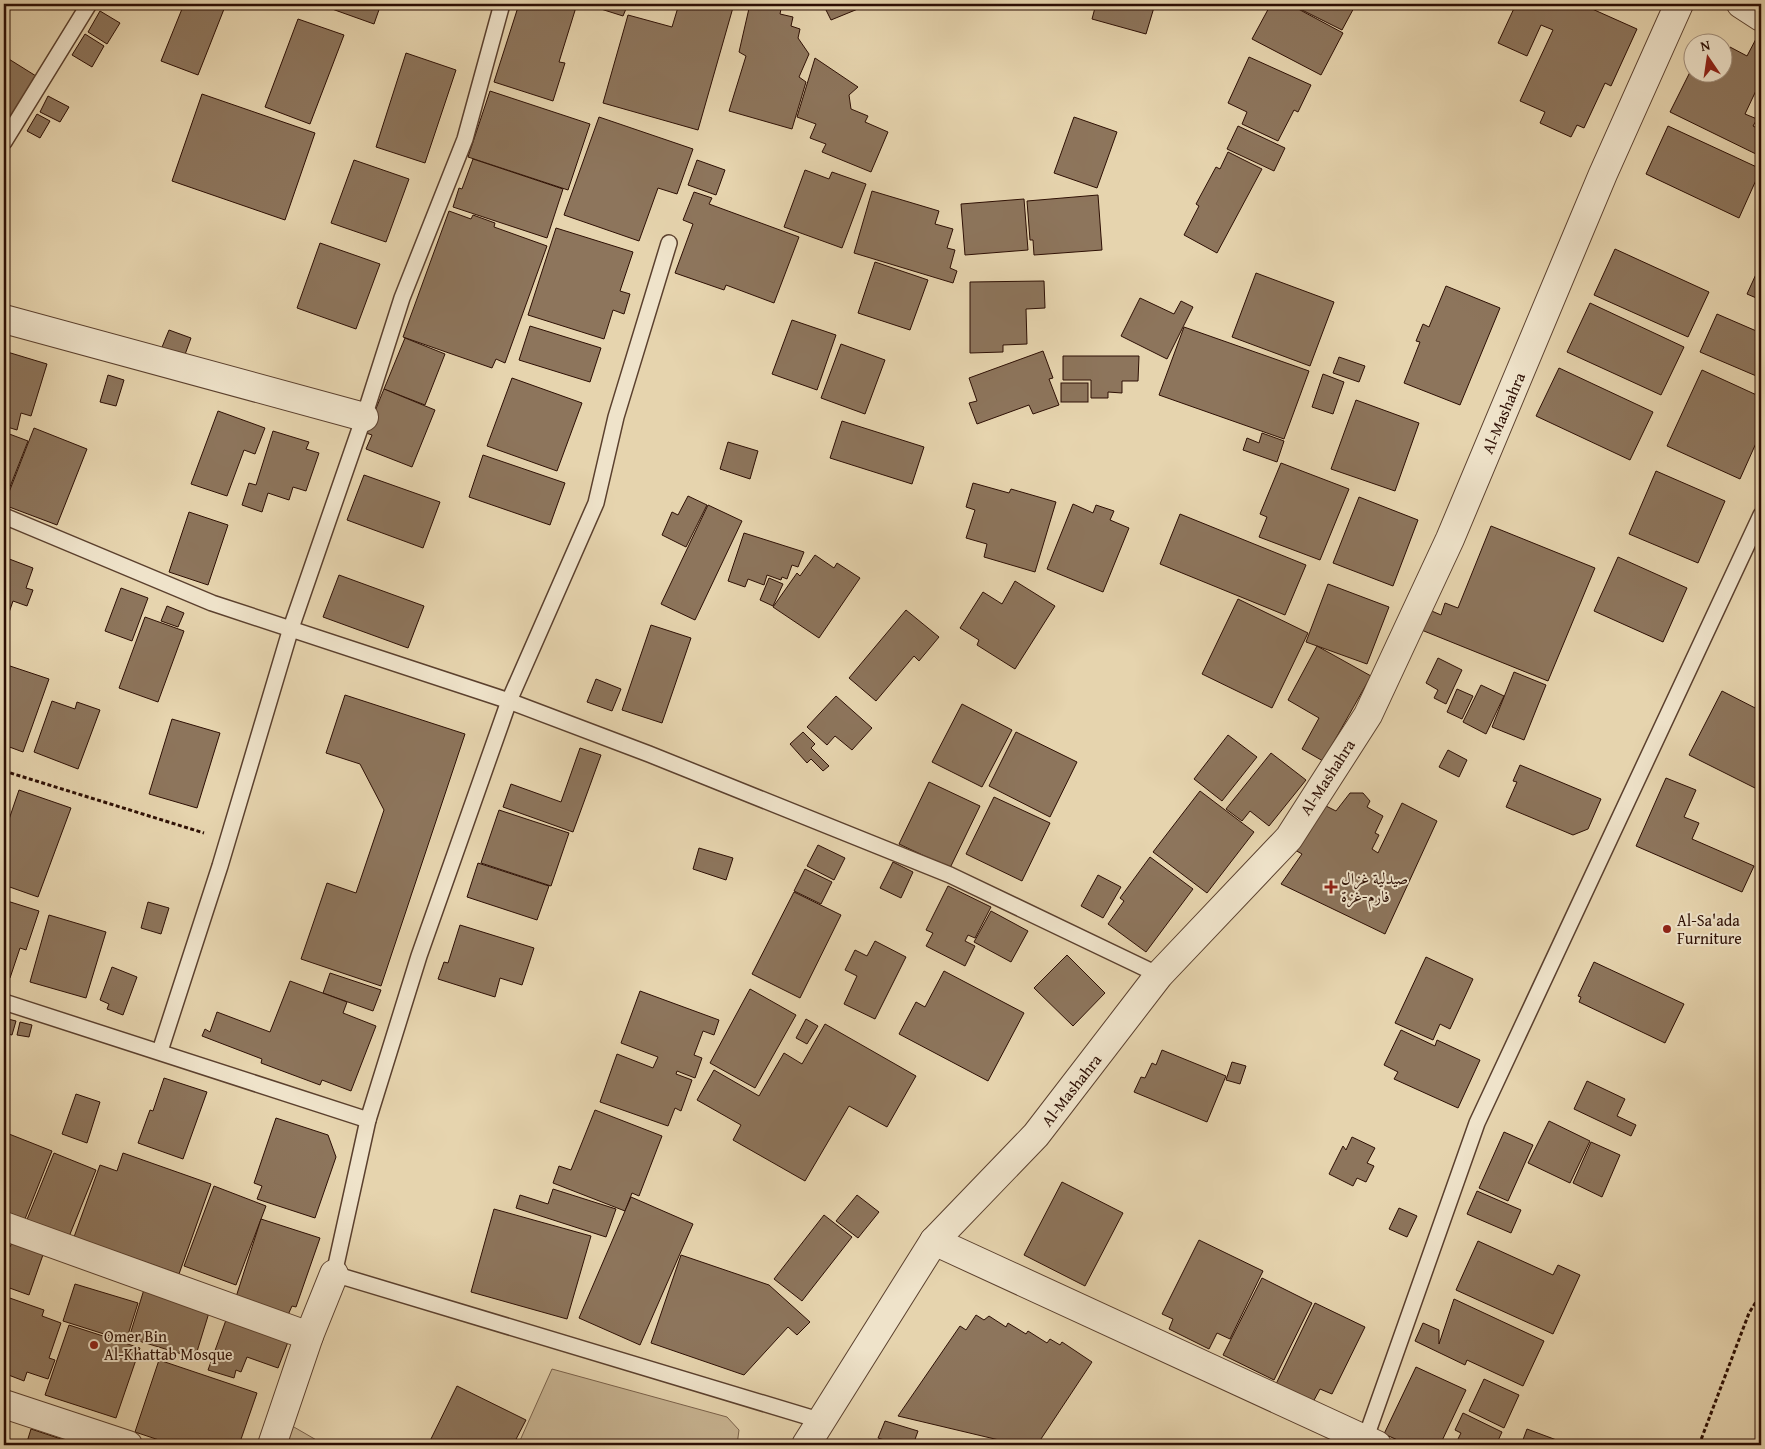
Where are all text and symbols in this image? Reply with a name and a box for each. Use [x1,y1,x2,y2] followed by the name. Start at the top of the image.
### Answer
[1682,32,1732,82] north arrow
[1698,34,1713,56] text: N
[1475,368,1531,457] street label: Al-Mashahra
[1293,734,1361,820] street label: Al-Mashahra
[1341,866,1408,911] place label: صيدلية غزال فارم-غزة
[1325,881,1337,893] marker: صيدلية غزال فارم-غزة
[1677,908,1742,950] place label: Al-Sa'ada Furniture
[1661,923,1673,935] marker: Al-Sa'ada Furniture
[1035,1048,1107,1131] street label: Al-Mashahra
[104,1324,233,1366] place label: Omer Bin Al-Khattab Mosque
[88,1339,100,1351] marker: Omer Bin Al-Khattab Mosque

